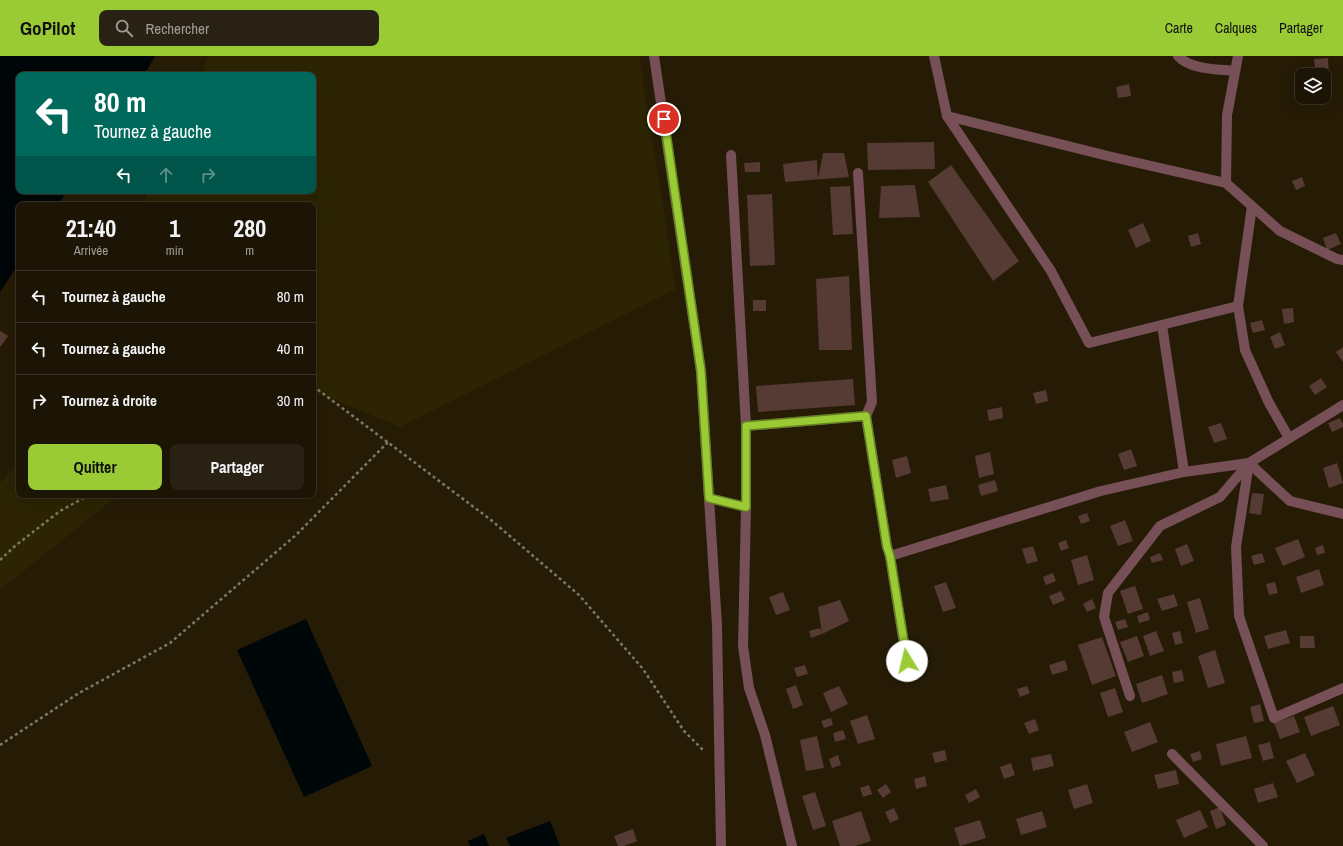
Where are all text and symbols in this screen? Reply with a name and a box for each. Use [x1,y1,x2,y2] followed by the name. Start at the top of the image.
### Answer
[99,10,379,46] search box
[20,15,75,41] text: GoPilot
[113,17,135,39] icon: search
[145,18,209,39] text: Rechercher
[1165,19,1193,37] text: Carte
[1215,19,1257,37] text: Calques
[1279,19,1323,37] text: Partager
[1295,68,1331,104] map controls
[1295,68,1331,104] button: layers
[94,83,146,121] text: 80 m
[28,88,80,140] icon: left
[647,102,681,136] pin
[653,108,675,130] icon: arrive
[94,119,211,144] text: Tournez à gauche
[113,164,135,186] icon: left
[155,164,177,186] icon: ahead
[197,164,219,186] icon: right
[66,212,116,244] text: 21:40
[169,212,180,244] text: 1
[233,212,266,244] text: 280
[74,242,108,259] text: Arrivée
[166,242,184,259] text: min
[245,242,254,259] text: m
[28,286,50,308] icon: left
[62,286,166,307] text: Tournez à gauche
[277,286,304,307] text: 80 m
[28,338,50,360] icon: left
[62,338,166,359] text: Tournez à gauche
[277,338,304,359] text: 40 m
[28,390,50,412] icon: right
[62,390,157,411] text: Tournez à droite
[277,390,304,411] text: 30 m
[28,444,162,490] button: Quitter
[170,444,304,490] button: Partager
[886,640,928,682] position arrow

